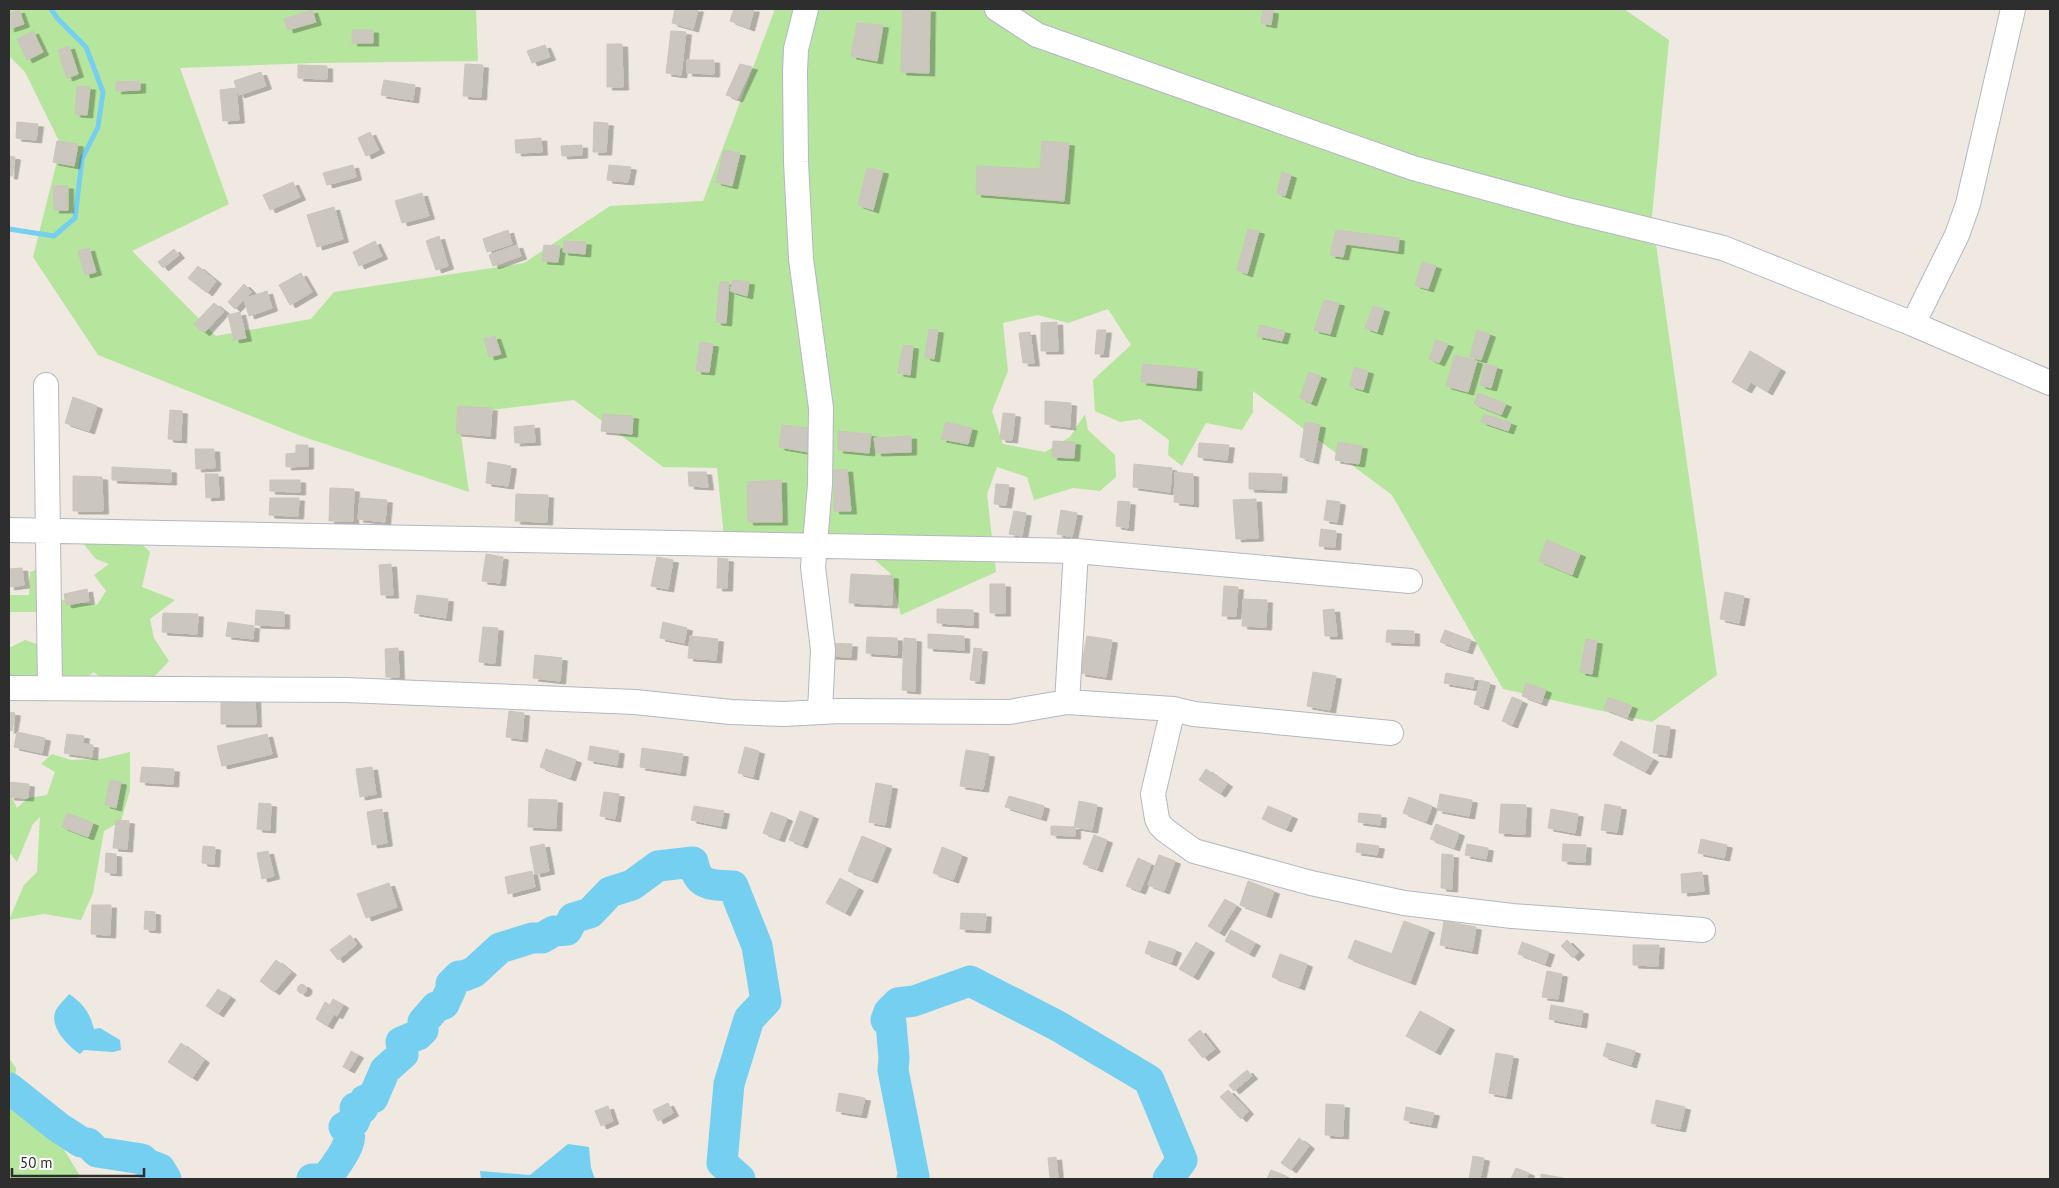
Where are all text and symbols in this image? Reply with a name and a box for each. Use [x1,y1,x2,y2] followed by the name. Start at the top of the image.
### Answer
[12,1146,145,1178] scale bar
[20,1153,53,1172] text: 50 m

